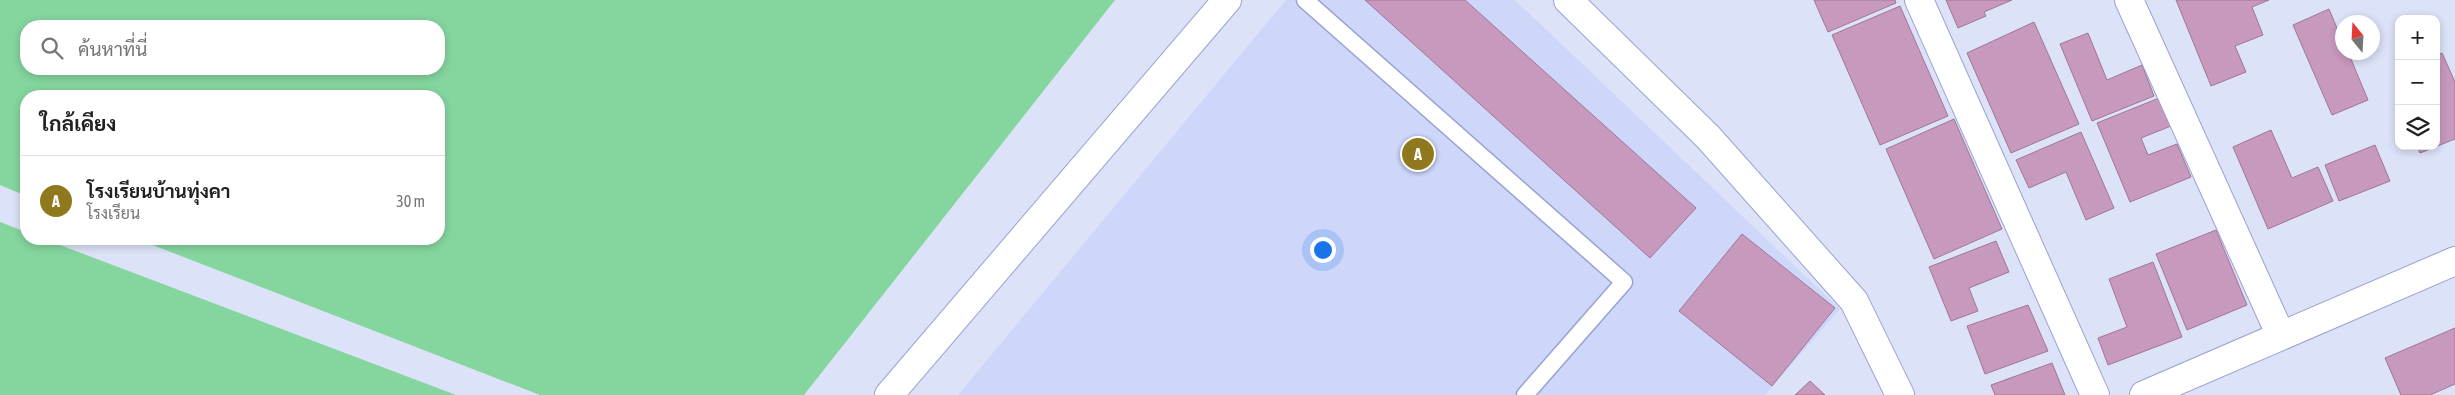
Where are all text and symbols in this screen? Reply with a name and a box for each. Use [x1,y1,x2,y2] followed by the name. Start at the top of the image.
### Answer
[2335,15,2380,60] north arrow
[2395,15,2440,150] map controls
[2395,15,2440,60] button: +
[20,20,445,75] search box
[38,34,66,62] icon: search
[78,38,147,60] text: ค้นหาที่นี่
[2395,60,2440,105] button: −
[2395,105,2440,150] button: layers
[40,111,116,135] text: ใกล้เคียง
[1402,135,1434,173] pin: A
[87,180,231,202] text: โรงเรียนบ้านทุ่งคา
[52,192,60,210] text: A
[396,192,425,210] text: 30 m
[87,204,140,222] text: โรงเรียน
[1310,237,1336,263] your location

